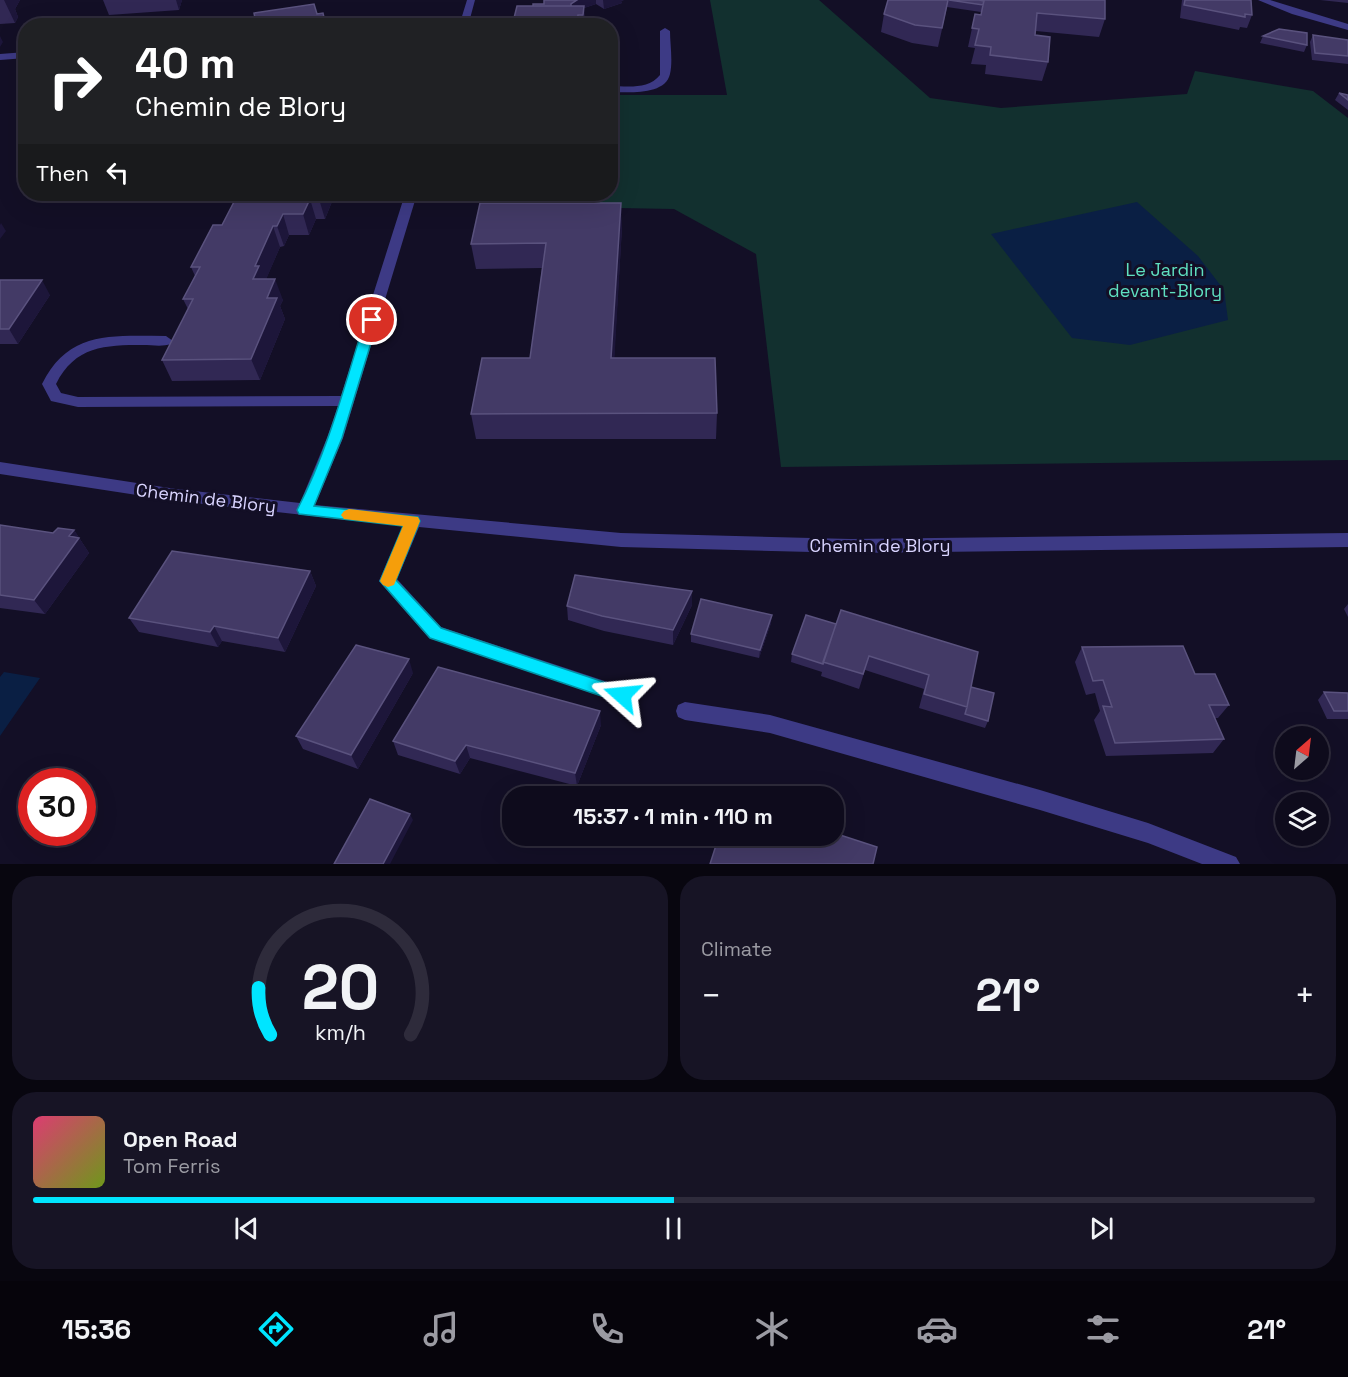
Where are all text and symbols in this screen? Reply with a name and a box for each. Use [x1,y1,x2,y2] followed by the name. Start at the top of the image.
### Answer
[135,37,235,90] text: 40 m
[36,42,114,120] icon: right
[135,89,346,124] text: Chemin de Blory
[101,156,134,189] icon: left
[36,159,89,187] text: Then
[1108,258,1222,302] park label: Le Jardin devant-Blory
[346,294,397,345] pin
[355,303,388,336] icon: arrive
[135,478,277,518] street label: Chemin de Blory
[810,534,950,557] street label: Chemin de Blory
[590,663,654,727] position arrow
[1275,726,1329,780] north arrow
[1275,726,1329,846] map controls
[18,768,96,846] speed limit sign: 30
[1275,792,1329,846] button: layers
[573,802,773,830] text: 15:37 · 1 min · 110 m
[701,936,772,962] text: Climate
[301,948,379,1027] text: 20
[976,967,1040,1024] text: 21°
[701,975,721,1017] text: −
[1295,975,1315,1017] text: +
[314,1019,366,1046] text: km/h
[123,1125,238,1153] text: Open Road
[123,1153,221,1179] text: Tom Ferris
[230,1212,263,1245] icon: previous
[657,1212,690,1245] icon: pause
[1085,1212,1118,1245] icon: next
[255,1308,297,1350] icon: directions
[420,1308,462,1350] icon: music
[586,1308,628,1350] icon: phone
[751,1308,793,1350] icon: climate
[916,1308,958,1350] icon: car
[1082,1308,1124,1350] icon: filters
[62,1312,131,1347] text: 15:36
[1247,1312,1286,1347] text: 21°

